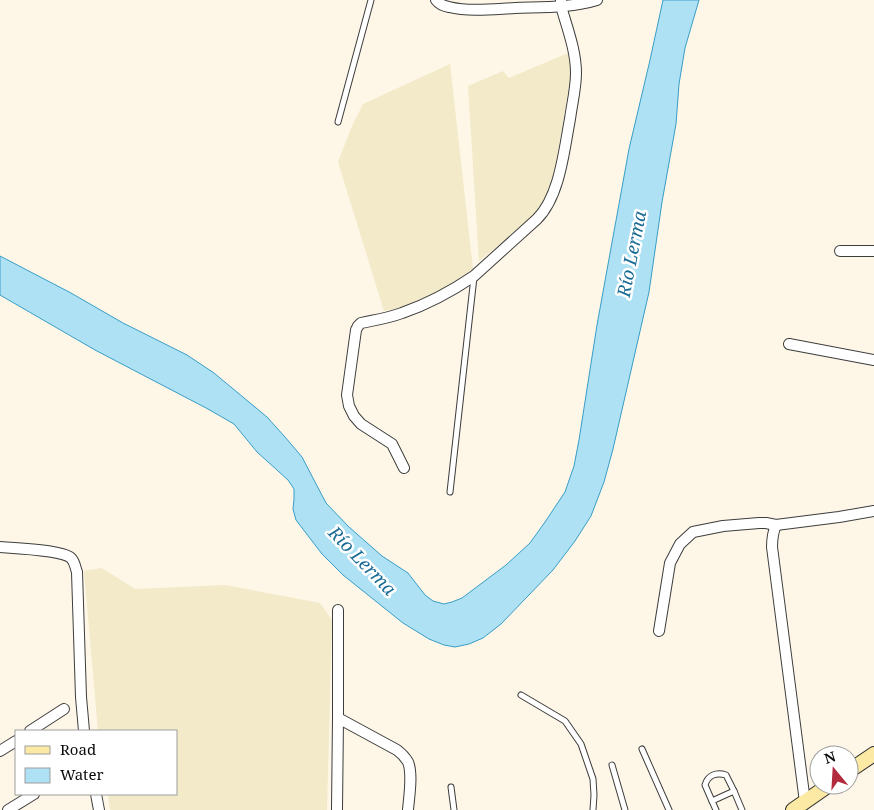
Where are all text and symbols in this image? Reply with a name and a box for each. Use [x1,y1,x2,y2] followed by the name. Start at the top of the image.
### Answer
[611,208,651,300] water label: Río Lerma
[323,520,402,601] water label: Río Lerma
[15,730,178,795] legend
[60,739,96,759] text: Road
[809,745,859,795] north arrow
[822,746,838,768] text: N
[60,764,103,784] text: Water

